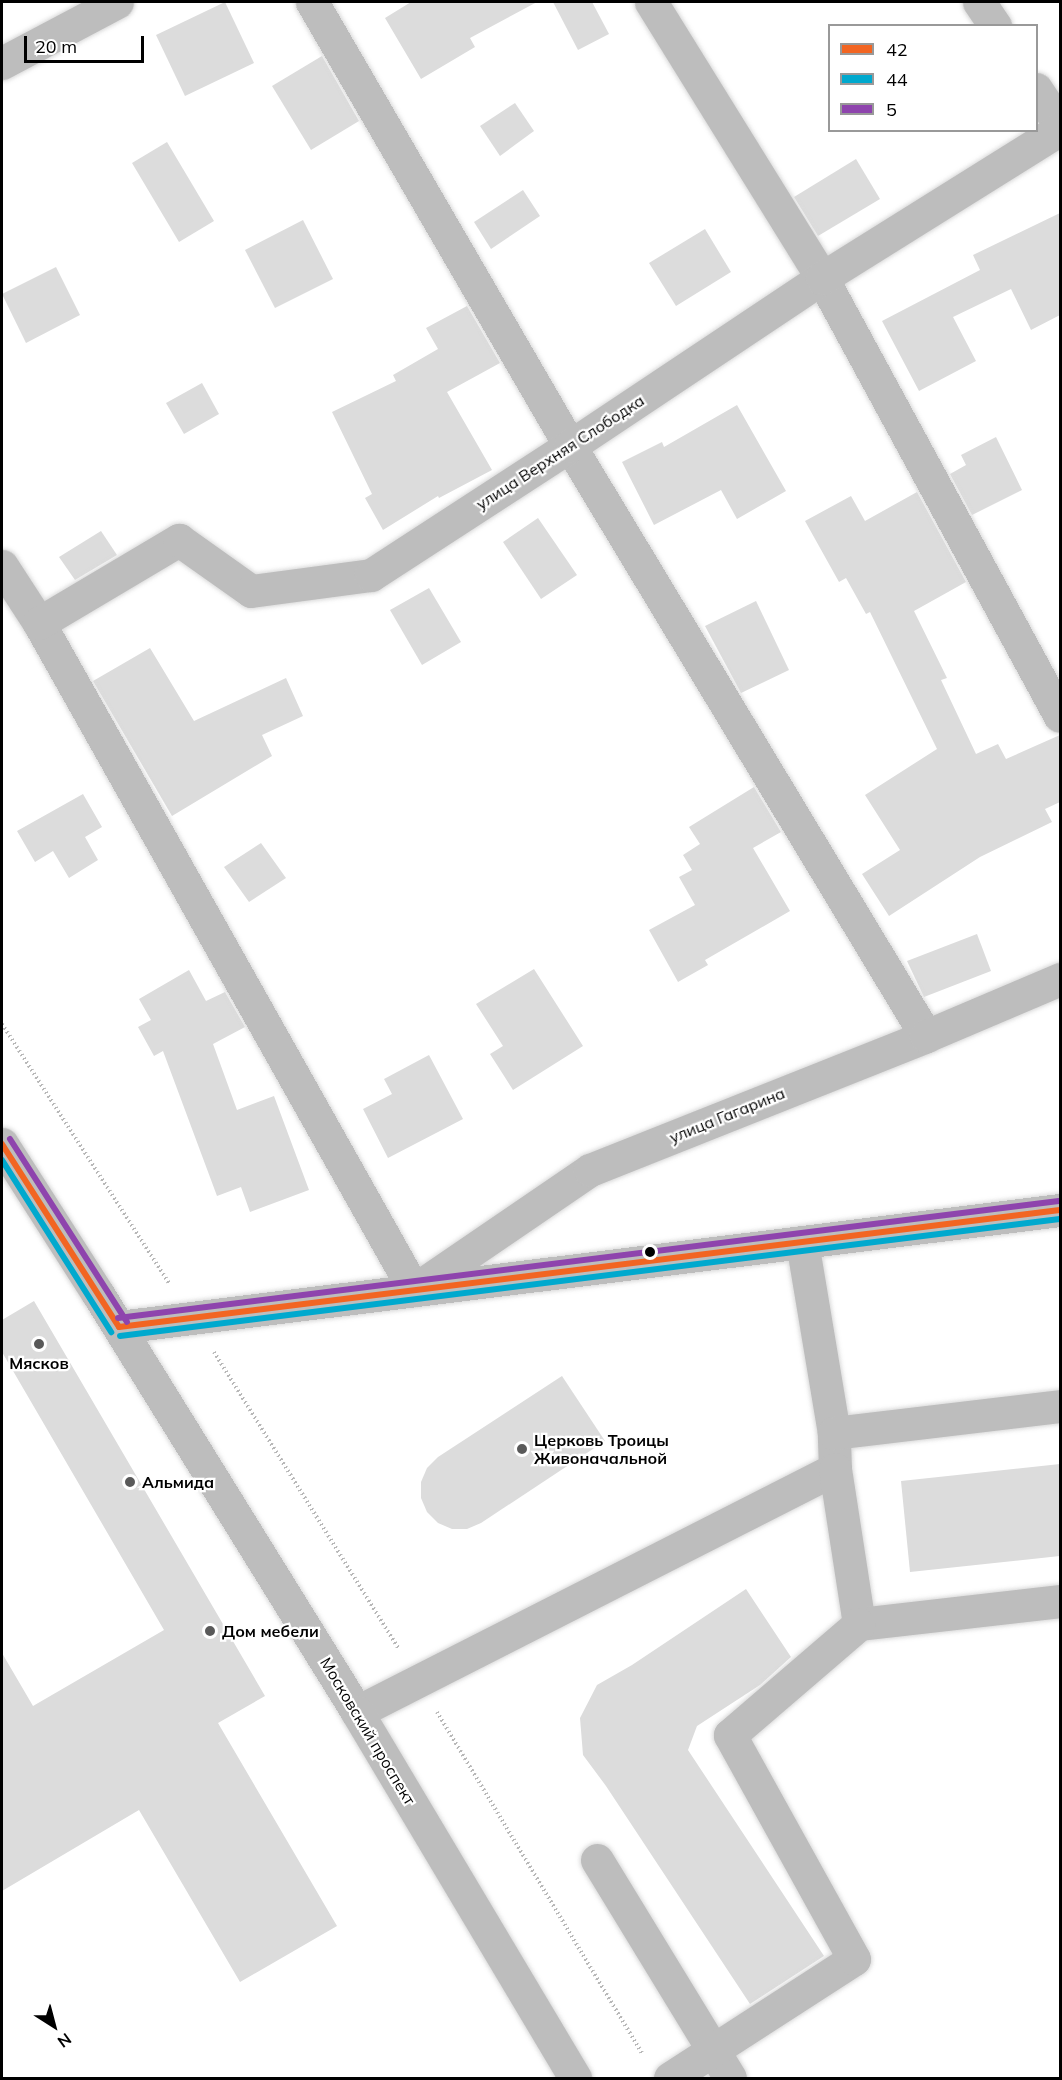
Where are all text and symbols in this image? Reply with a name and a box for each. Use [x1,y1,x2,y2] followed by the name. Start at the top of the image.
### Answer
[27,24,147,62] scale bar
[828,24,1038,132] legend
[35,35,77,58] text: 20 m
[886,38,908,61] text: 42
[886,68,908,91] text: 44
[886,98,897,121] text: 5
[472,390,648,514] street label: улица Верхняя Слободка
[666,1083,788,1147] street label: улица Гагарина
[644,1246,656,1258] unlabelled marker
[32,1337,46,1351] marker: Мясков
[9,1353,69,1373] place label: Мясков
[534,1430,669,1468] place label: Церковь Троицы Живоначальной
[515,1442,529,1456] marker: Церковь Троицы Живоначальной
[142,1472,214,1492] place label: Альмида
[123,1475,137,1489] marker: Альмида
[222,1621,319,1641] place label: Дом мебели
[203,1624,217,1638] marker: Дом мебели
[316,1654,420,1808] street label: Московский проспект
[24,1996,84,2056] north arrow
[54,2029,75,2052] text: N

